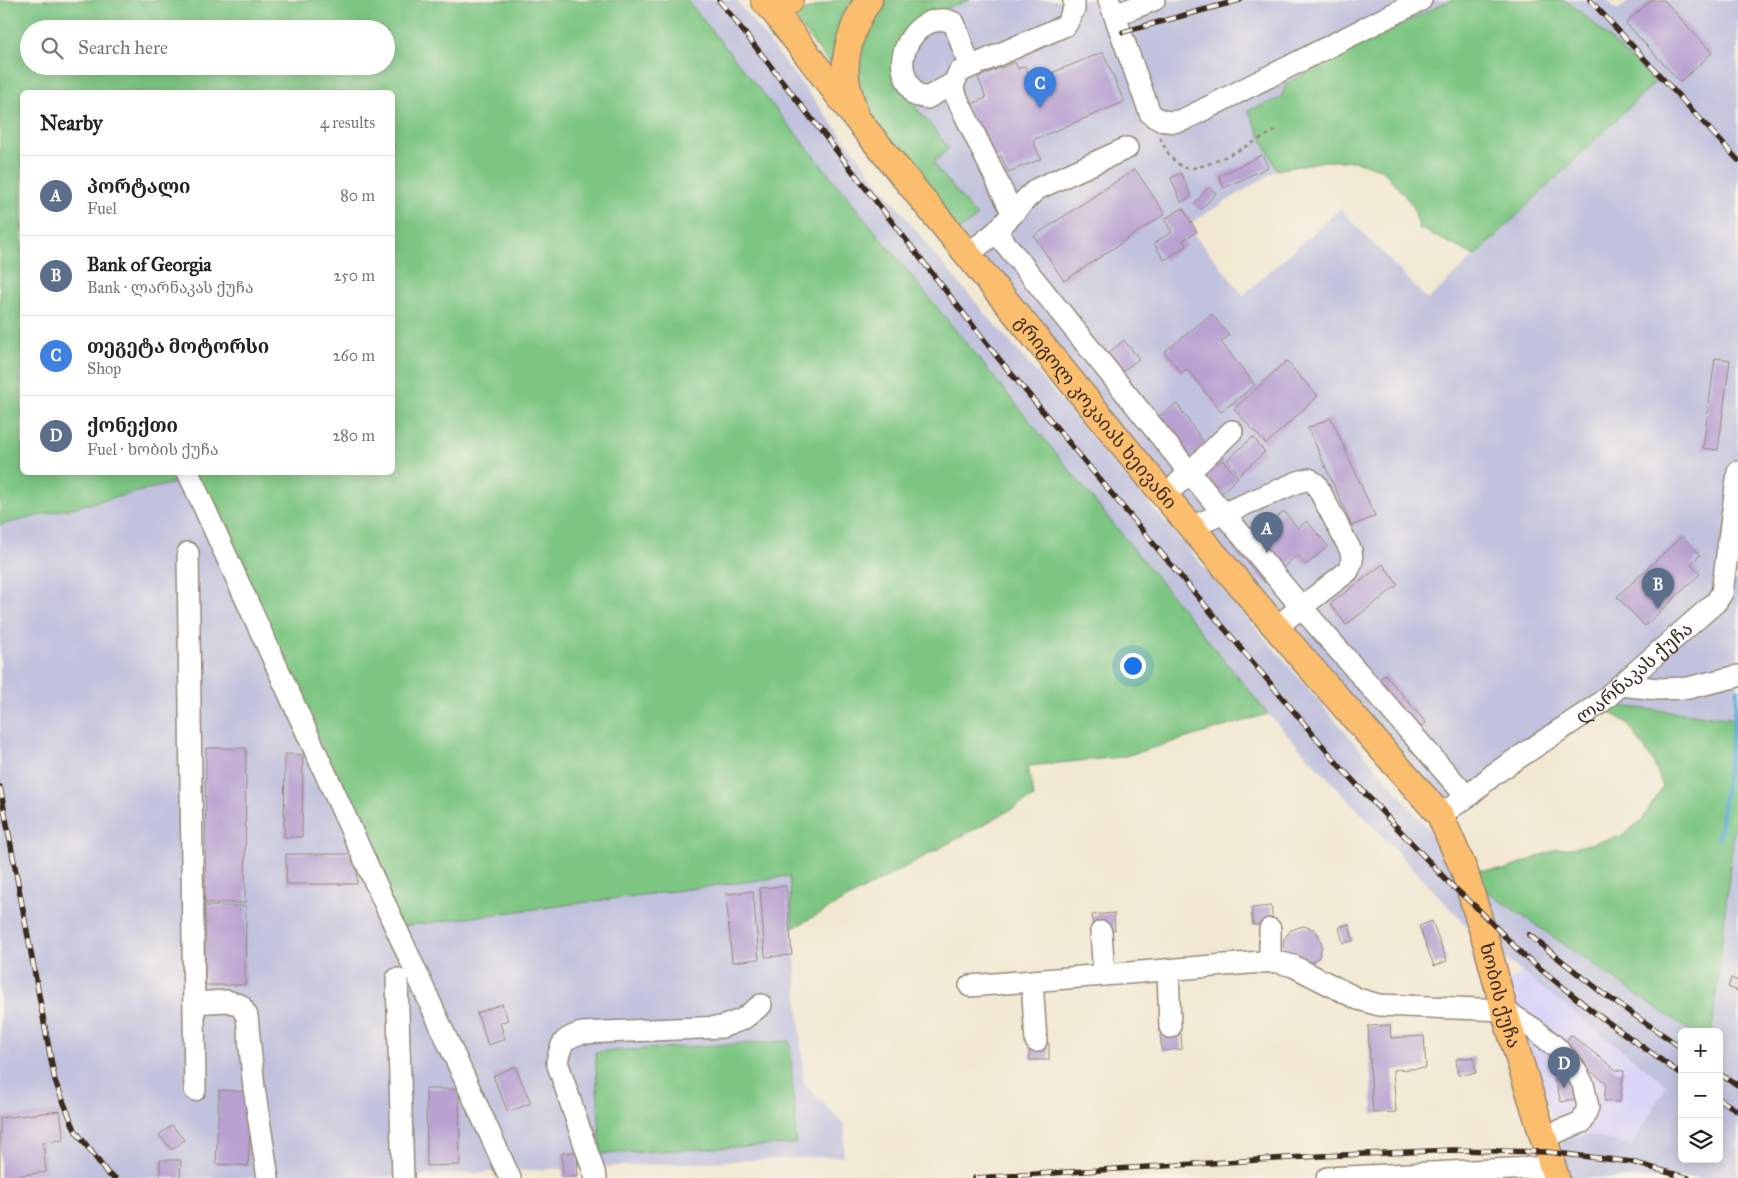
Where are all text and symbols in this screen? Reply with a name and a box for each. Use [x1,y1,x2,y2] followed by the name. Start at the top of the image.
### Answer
[20,20,395,75] search box
[38,34,66,62] icon: search
[78,36,168,59] text: Search here
[1024,67,1056,108] pin: C
[40,110,103,136] text: Nearby
[320,113,375,132] text: 4 results
[87,175,190,198] text: პორტალი
[51,186,61,205] text: A
[340,186,375,205] text: 80 m
[87,199,117,218] text: Fuel
[87,253,212,276] text: Bank of Georgia
[51,266,61,285] text: B
[334,266,375,285] text: 250 m
[87,278,254,297] text: Bank · ლარნაკას ქუჩა
[1010,311,1182,514] street label: გრიგოლ კოკაიას ხეივანი
[87,335,269,358] text: თეგეტა მოტორსი
[51,346,61,365] text: C
[333,346,375,365] text: 260 m
[87,359,121,378] text: Shop
[87,414,178,437] text: ქონექთი
[50,426,62,445] text: D
[332,426,375,445] text: 280 m
[87,440,219,459] text: Fuel · ხობის ქუჩა
[1251,512,1283,553] pin: A
[1642,568,1674,609] pin: B
[1571,617,1697,728] street label: ლარნაკას ქუჩა
[1120,653,1146,679] your location
[1475,940,1527,1051] street label: ხობის ქუჩა
[1678,1028,1723,1163] map controls
[1678,1028,1723,1073] button: +
[1548,1047,1580,1088] pin: D
[1678,1073,1723,1118] button: −
[1678,1118,1723,1163] button: layers

